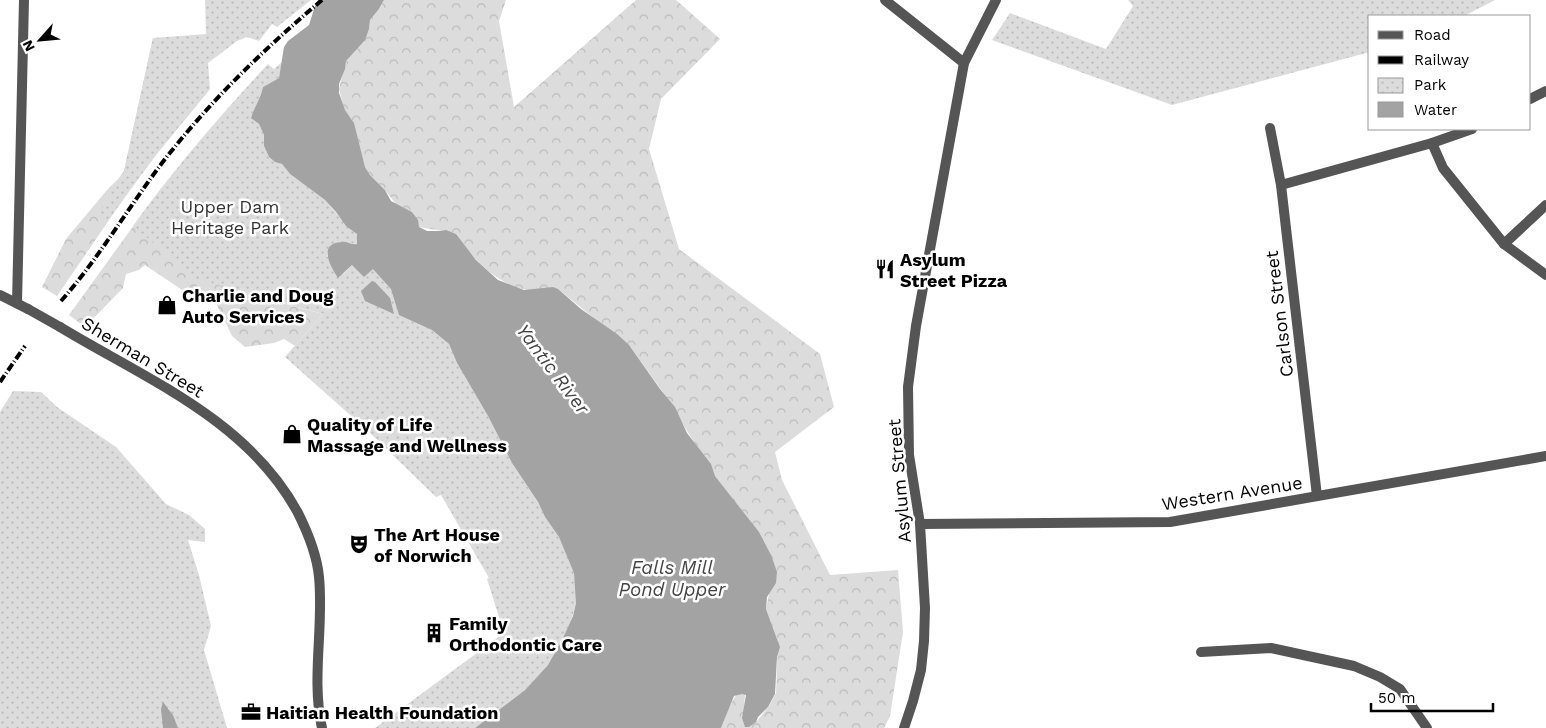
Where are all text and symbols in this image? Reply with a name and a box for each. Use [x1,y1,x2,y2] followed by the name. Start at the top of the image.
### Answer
[15,15,65,65] north arrow
[1368,15,1531,130] legend
[1414,26,1451,44] text: Road
[19,38,38,54] text: N
[1414,51,1469,69] text: Railway
[1414,76,1447,94] text: Park
[1414,101,1457,119] text: Water
[171,196,289,238] park label: Upper Dam Heritage Park
[900,249,1008,291] place label: Asylum Street Pizza
[1261,249,1297,378] street label: Carlson Street
[874,258,896,280] restaurant icon: Asylum Street Pizza
[182,285,334,327] place label: Charlie and Doug Auto Services
[156,294,178,316] shop icon: Charlie and Doug Auto Services
[78,312,208,402] street label: Sherman Street
[512,319,595,419] water label: Yantic River
[307,414,507,456] place label: Quality of Life Massage and Wellness
[883,418,915,544] street label: Asylum Street
[281,423,303,445] shop icon: Quality of Life Massage and Wellness
[1160,472,1304,514] street label: Western Avenue
[374,524,500,566] place label: The Art House of Norwich
[348,533,370,555] theatre icon: The Art House of Norwich
[619,556,726,601] water label: Falls Mill Pond Upper
[449,613,602,655] place label: Family Orthodontic Care
[423,622,445,644] building icon: Family Orthodontic Care
[1371,680,1494,712] scale bar
[1378,689,1415,707] text: 50 m
[240,701,262,723] office icon: Haitian Health Foundation
[266,702,499,723] place label: Haitian Health Foundation

